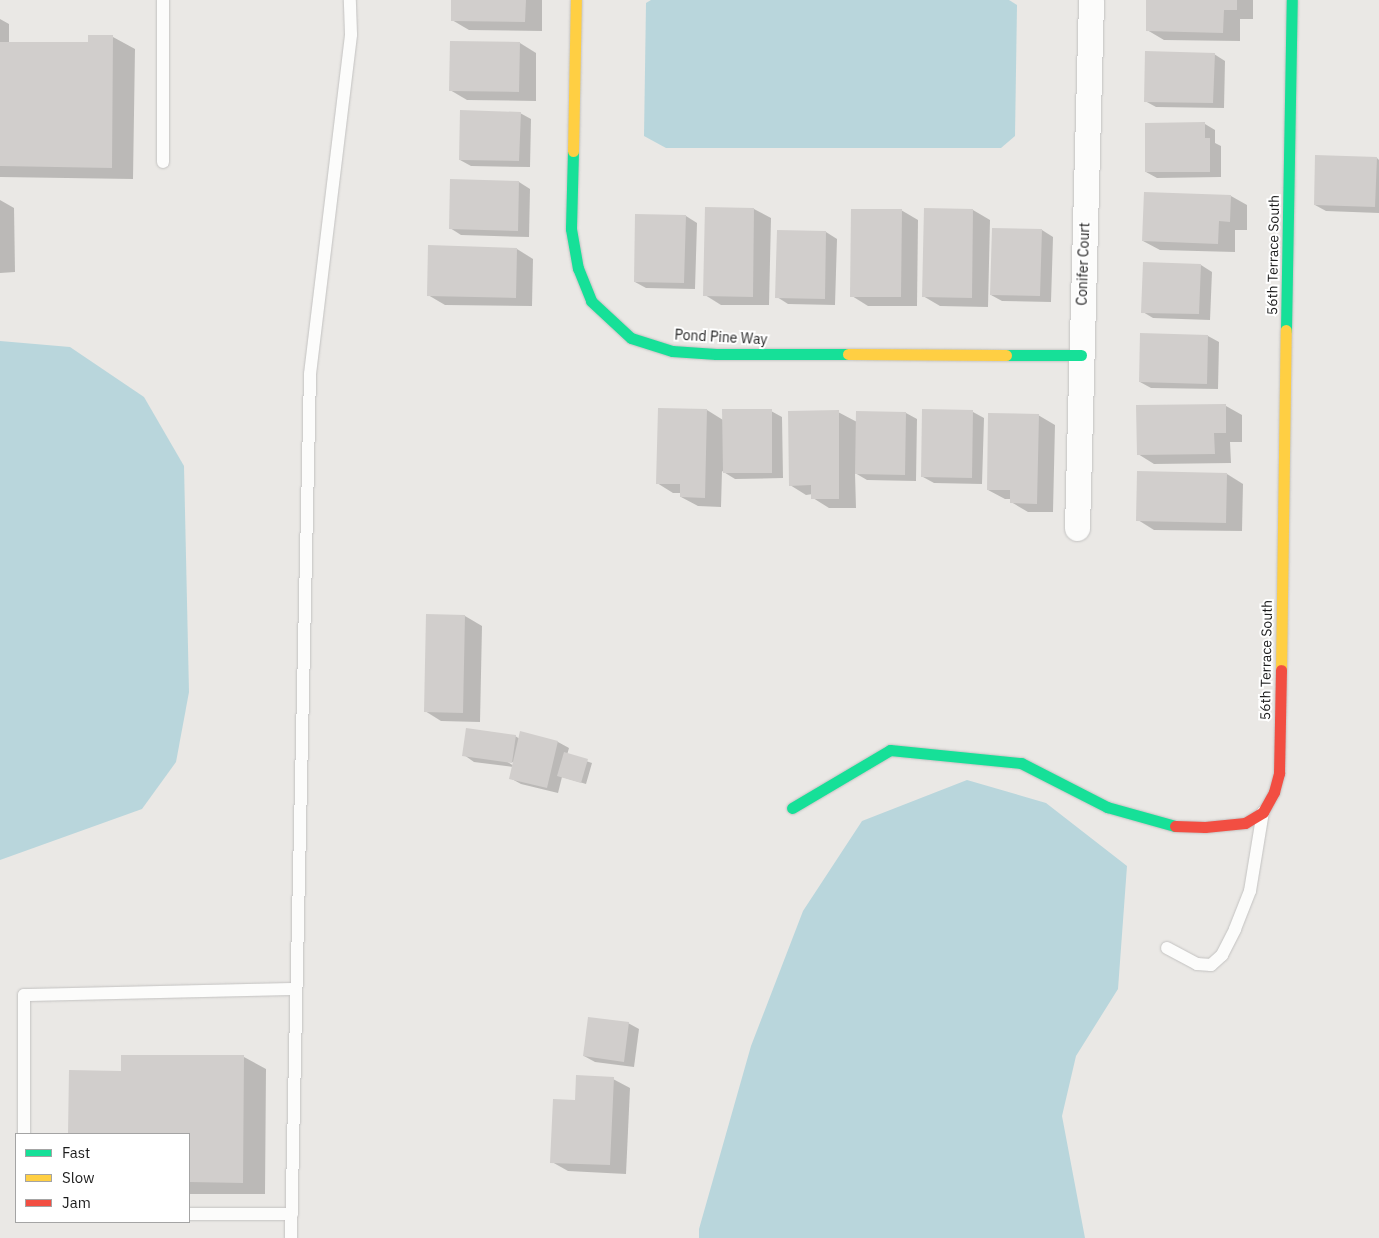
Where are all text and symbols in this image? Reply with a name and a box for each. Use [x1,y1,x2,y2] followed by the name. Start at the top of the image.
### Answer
[1264,195,1282,315] street label: 56th Terrace South
[1073,222,1093,306] street label: Conifer Court
[674,326,768,348] street label: Pond Pine Way
[1257,600,1275,720] street label: 56th Terrace South
[15,1133,190,1223] legend
[62,1143,90,1162] text: Fast
[62,1168,95,1187] text: Slow
[62,1193,91,1212] text: Jam

